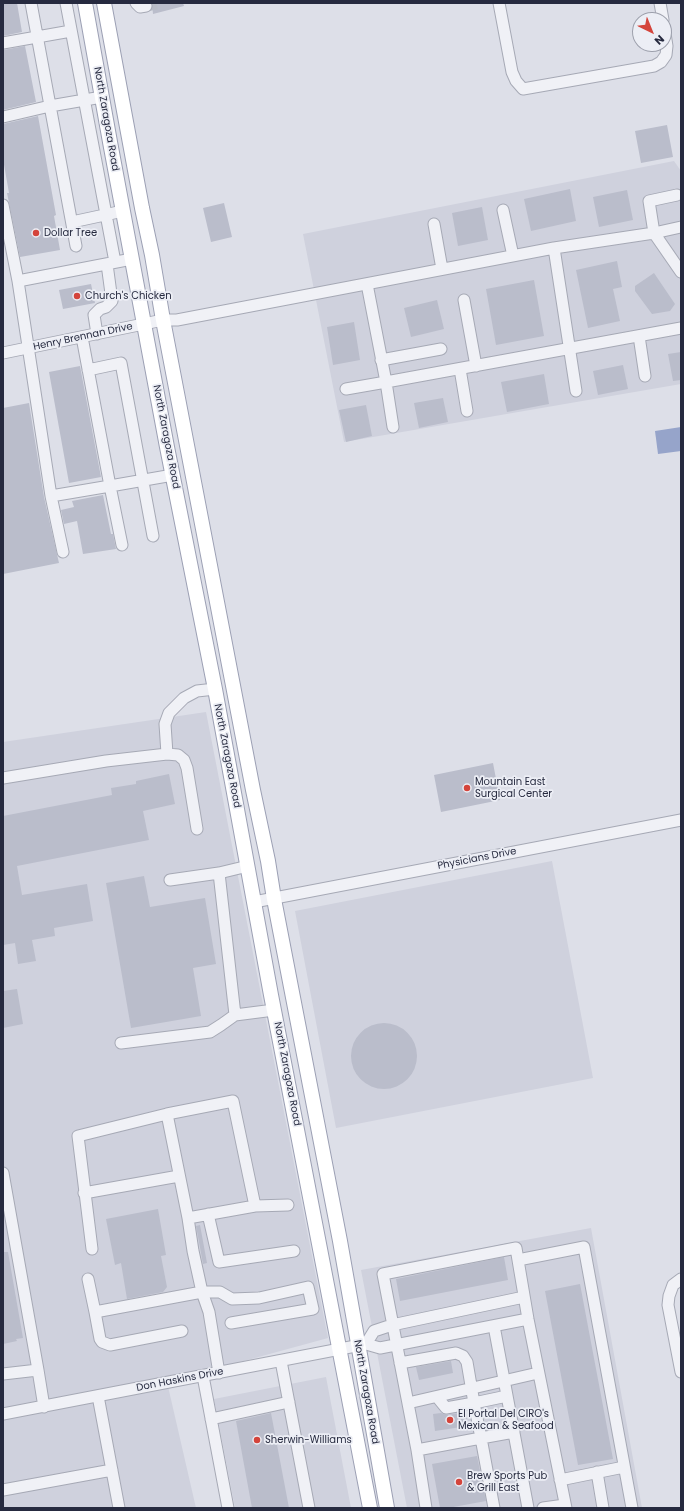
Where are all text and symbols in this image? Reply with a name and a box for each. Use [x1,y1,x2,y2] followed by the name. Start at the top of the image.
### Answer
[632,12,672,52] north arrow
[651,31,668,49] text: N
[91,66,121,172] street label: North Zaragoza Road
[44,227,97,239] place label: Dollar Tree
[31,228,41,238] marker: Dollar Tree
[85,290,172,302] place label: Church's Chicken
[72,291,82,301] marker: Church's Chicken
[32,321,134,353] street label: Henry Brennan Drive
[150,384,182,490] street label: North Zaragoza Road
[211,703,243,809] street label: North Zaragoza Road
[475,776,552,800] place label: Mountain East Surgical Center
[462,783,472,793] marker: Mountain East Surgical Center
[437,845,517,873] street label: Physicians Drive
[271,1021,303,1127] street label: North Zaragoza Road
[351,1339,381,1445] street label: North Zaragoza Road
[135,1366,225,1394] street label: Don Haskins Drive
[458,1408,554,1432] place label: El Portal Del CIRO's Mexican & Seafood
[445,1415,455,1425] marker: El Portal Del CIRO's Mexican & Seafood
[265,1434,352,1446] place label: Sherwin-Williams
[252,1435,262,1445] marker: Sherwin-Williams
[467,1470,547,1494] place label: Brew Sports Pub & Grill East
[454,1477,464,1487] marker: Brew Sports Pub & Grill East

